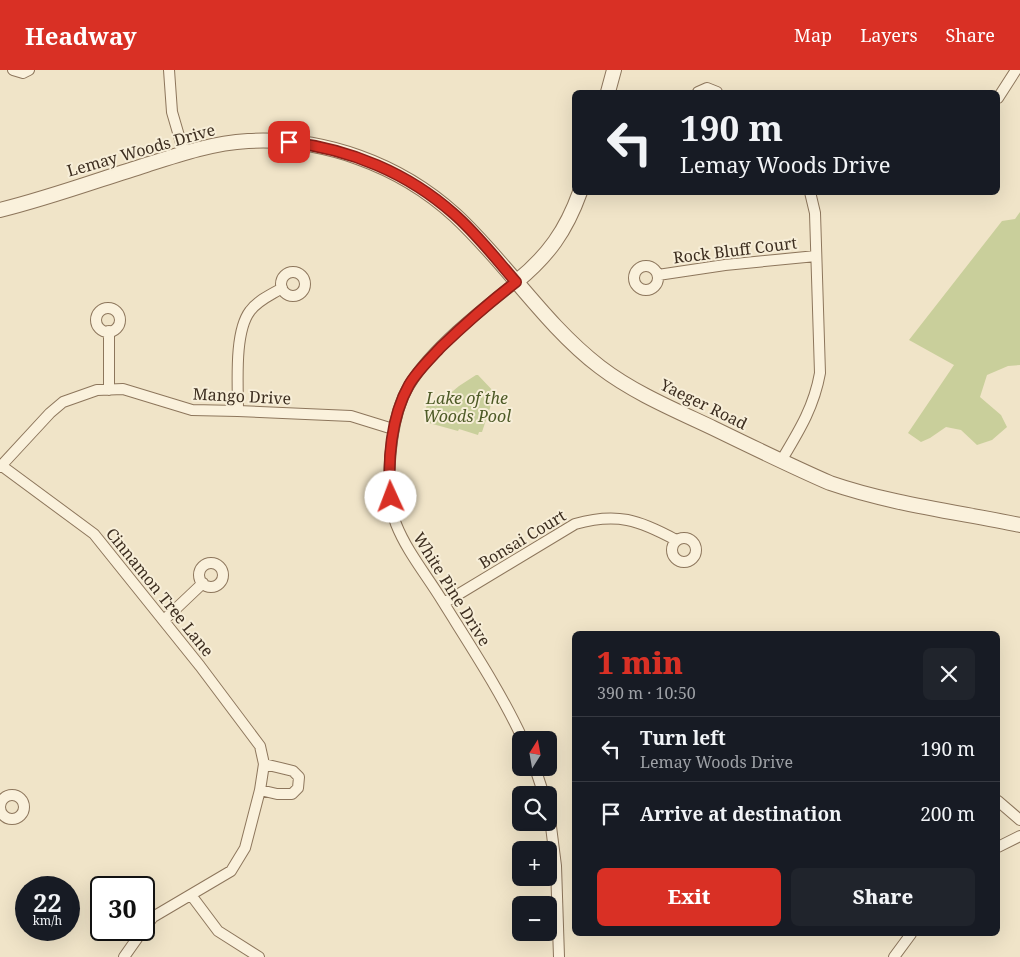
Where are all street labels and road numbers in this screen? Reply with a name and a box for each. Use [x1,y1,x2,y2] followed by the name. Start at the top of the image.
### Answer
[64,118,218,182] street label: Lemay Woods Drive
[672,231,799,269] street label: Rock Bluff Court
[656,373,751,435] street label: Yaeger Road
[192,382,292,410] street label: Mango Drive
[474,504,570,574] street label: Bonsai Court
[101,523,219,661] street label: Cinnamon Tree Lane
[408,528,496,650] street label: White Pine Drive

